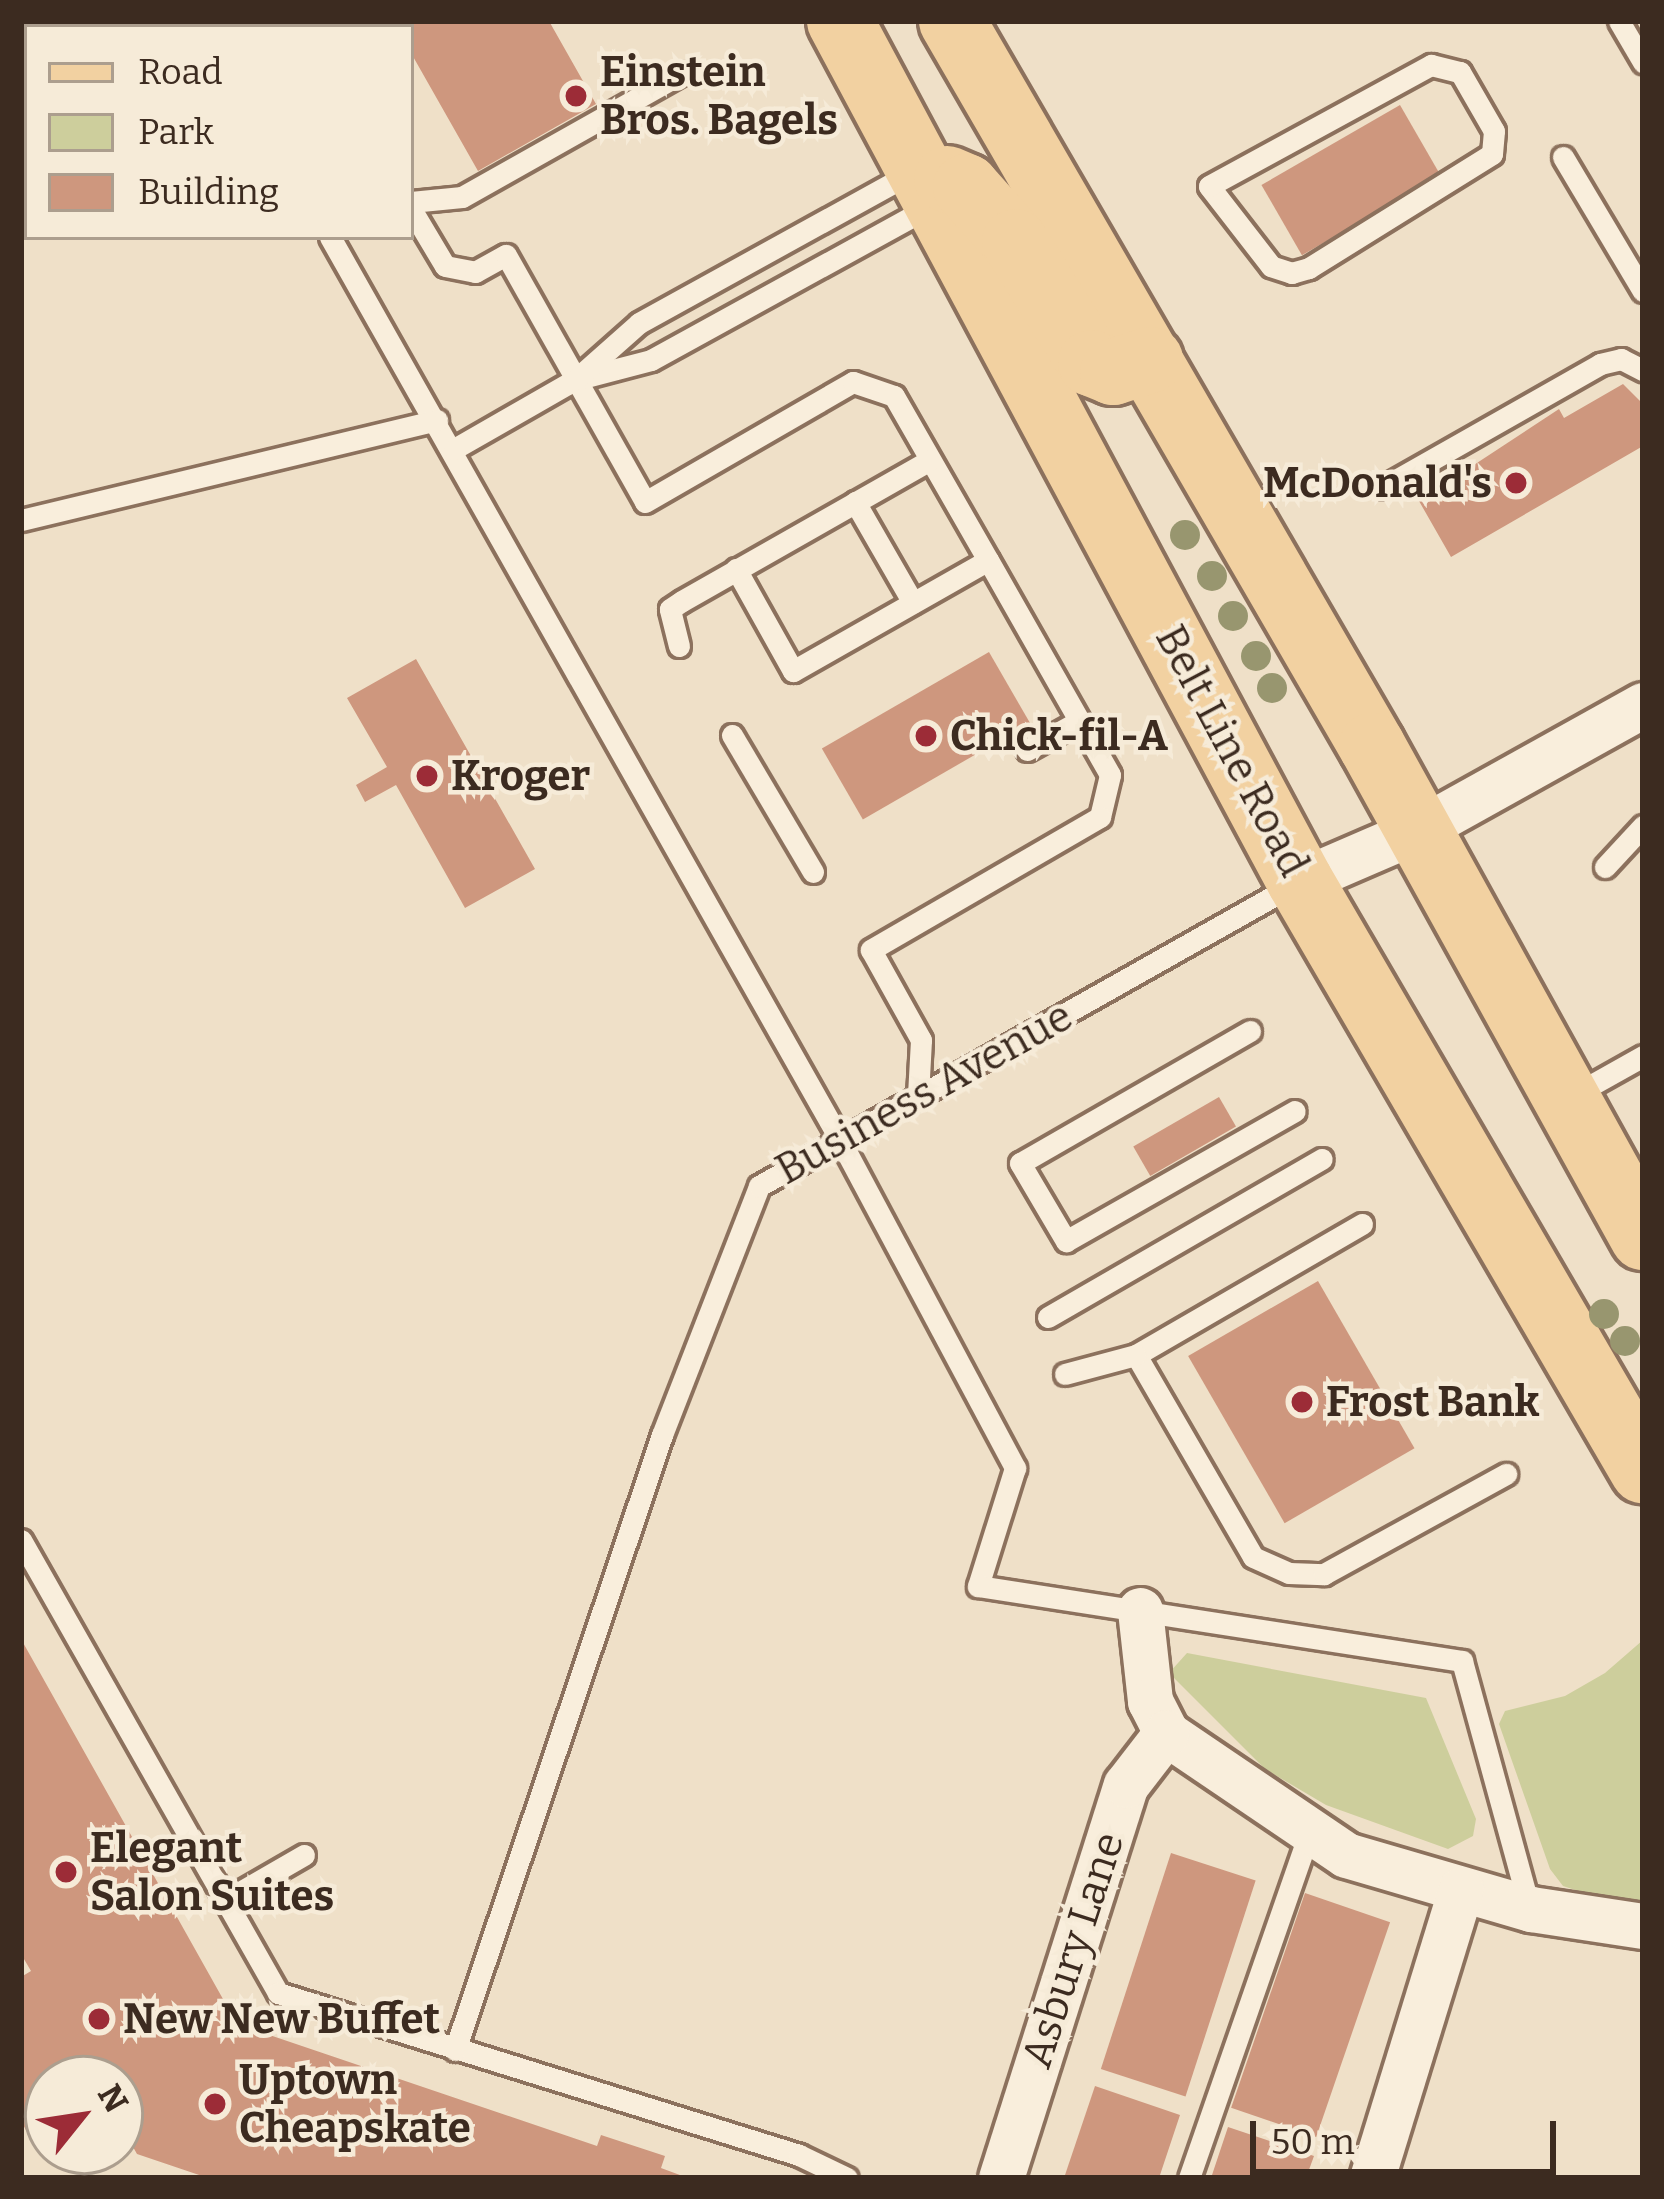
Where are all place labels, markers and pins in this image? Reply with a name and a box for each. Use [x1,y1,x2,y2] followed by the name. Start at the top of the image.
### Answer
[600,47,838,146] place label: Einstein Bros. Bagels
[563,83,589,109] marker: Einstein Bros. Bagels
[1263,458,1492,508] place label: McDonald's
[1503,470,1529,496] marker: McDonald's
[950,711,1168,761] place label: Chick-fil-A
[913,723,939,749] marker: Chick-fil-A
[451,751,590,801] place label: Kroger
[414,763,440,789] marker: Kroger
[1326,1377,1539,1427] place label: Frost Bank
[1289,1389,1315,1415] marker: Frost Bank
[90,1823,334,1922] place label: Elegant Salon Suites
[53,1859,79,1885] marker: Elegant Salon Suites
[123,1994,440,2044] place label: New New Buffet
[86,2006,112,2032] marker: New New Buffet
[239,2055,471,2154] place label: Uptown Cheapskate
[202,2091,228,2117] marker: Uptown Cheapskate

